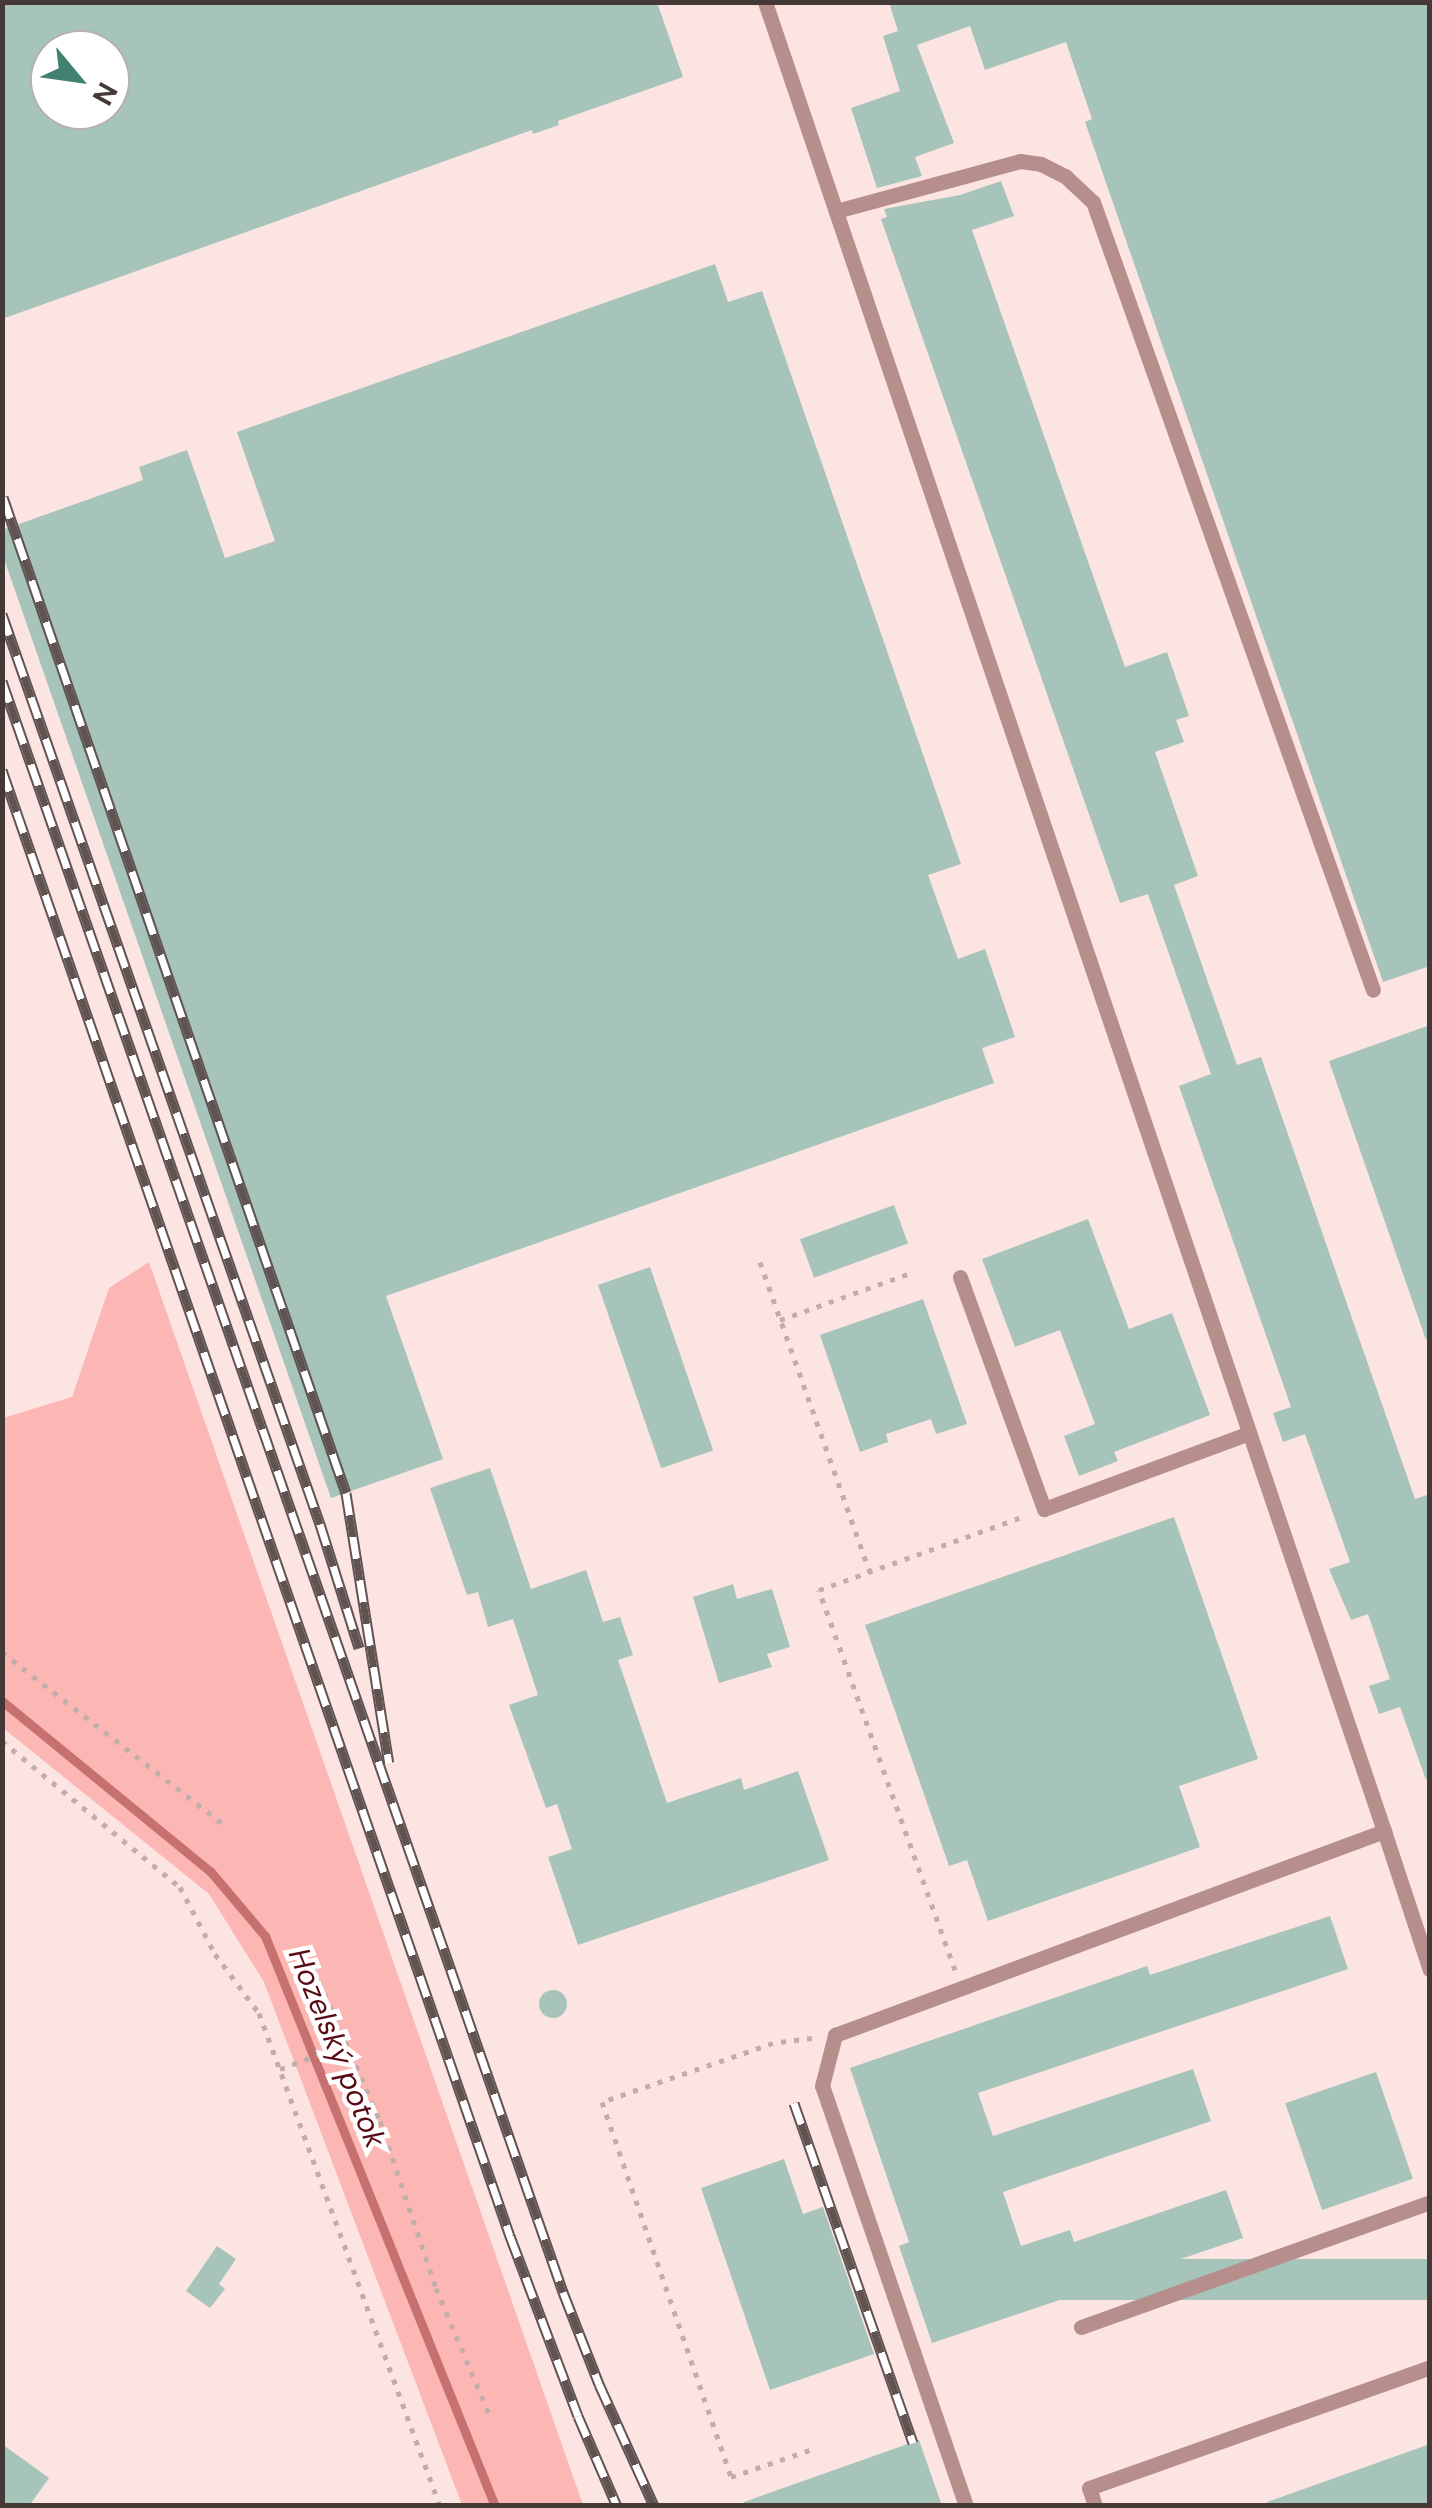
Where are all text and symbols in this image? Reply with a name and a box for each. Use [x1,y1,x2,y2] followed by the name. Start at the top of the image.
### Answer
[30,30,130,130] north arrow
[84,76,126,112] text: N
[281,1943,393,2153] water label: Hozelský potok

